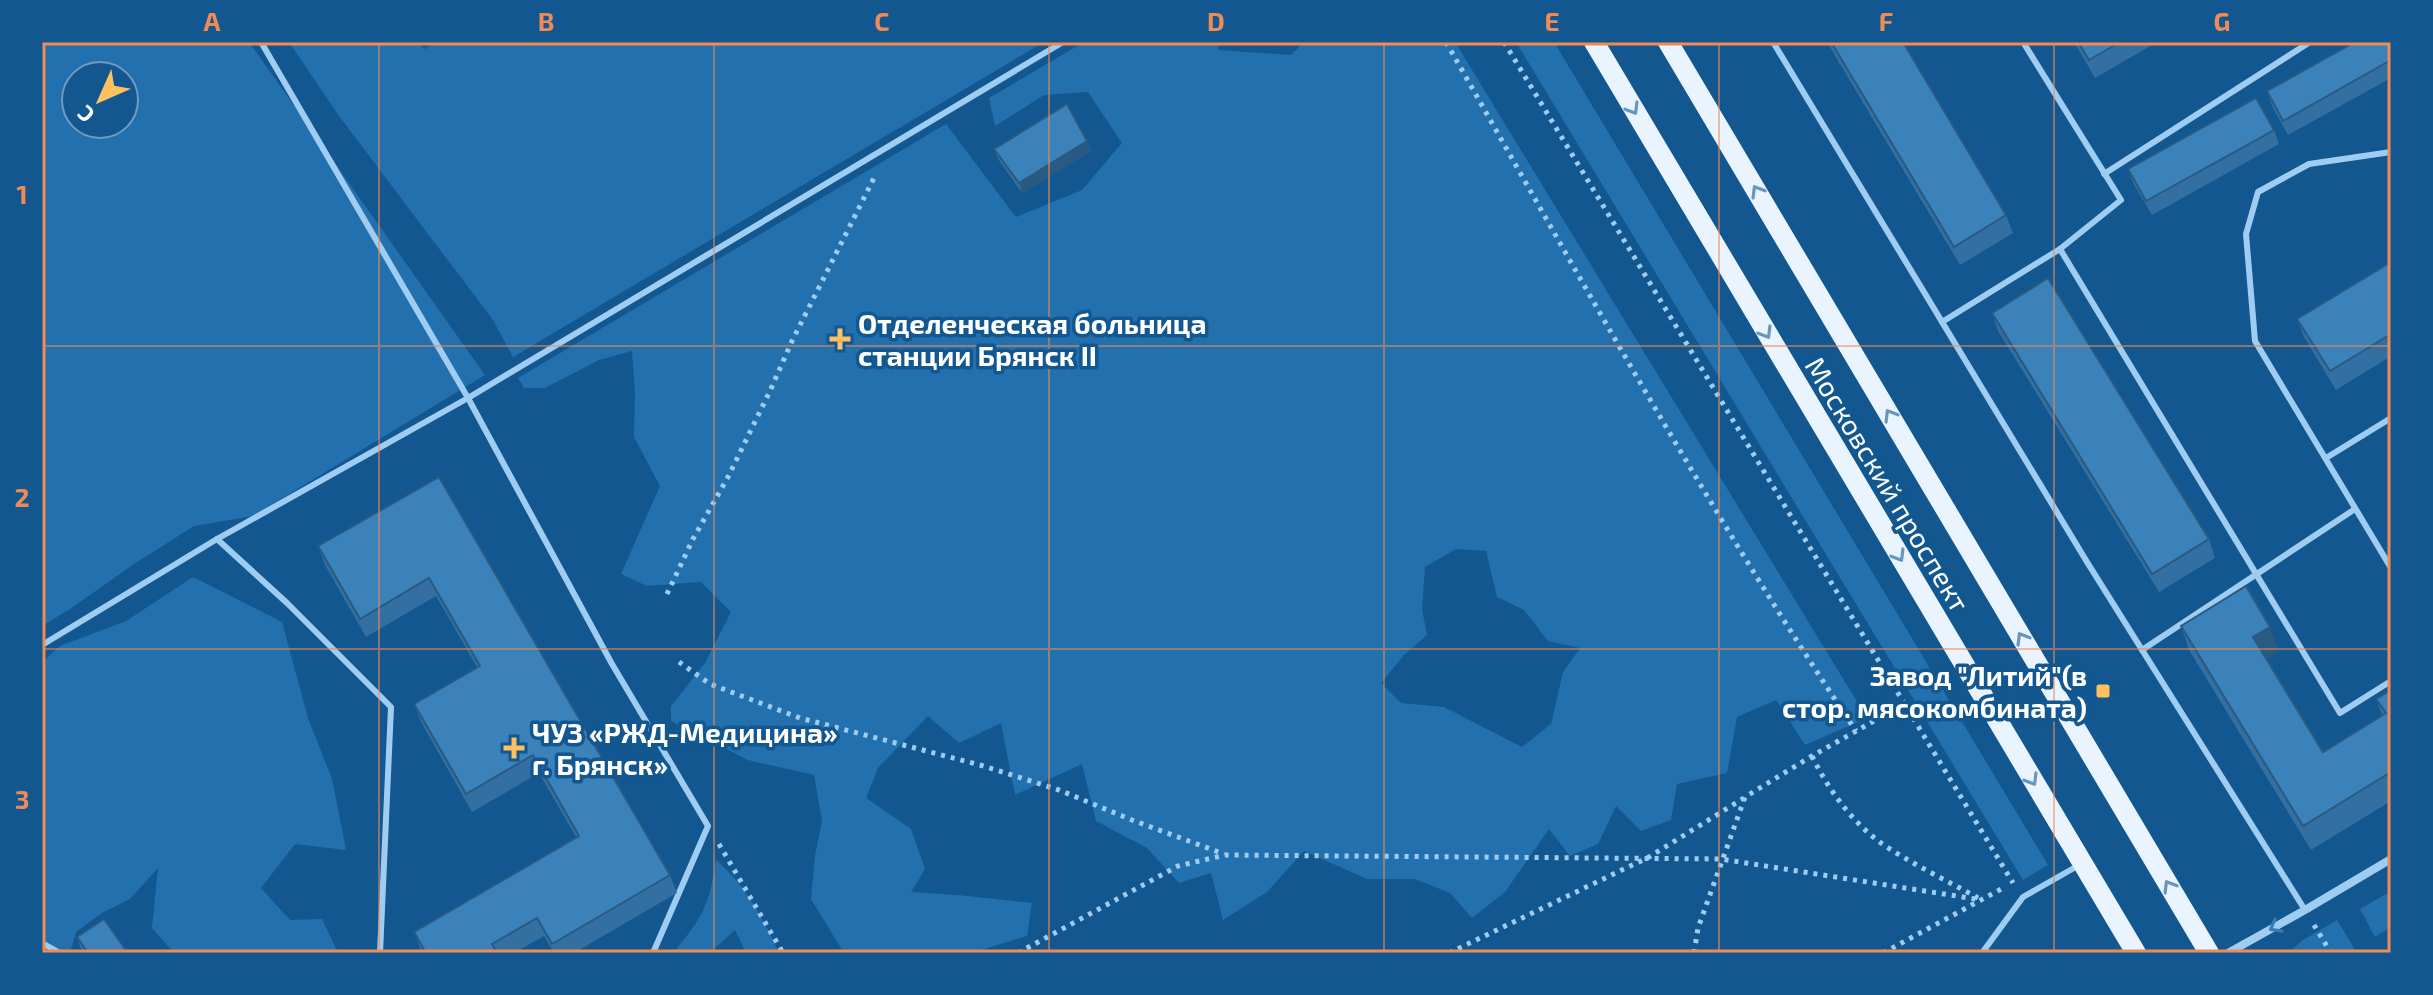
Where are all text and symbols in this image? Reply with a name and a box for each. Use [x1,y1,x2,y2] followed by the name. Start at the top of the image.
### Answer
[204,5,221,36] text: A
[538,5,554,36] text: B
[874,5,890,36] text: C
[1207,5,1225,36] text: D
[1544,5,1560,36] text: E
[1879,5,1893,36] text: F
[2214,5,2230,36] text: G
[60,60,140,140] north arrow
[1624,100,1639,115] one-way arrow
[71,101,99,129] text: С
[16,178,28,209] text: 1
[1751,185,1767,200] one-way arrow
[858,306,1206,372] place label: Отделенческая больница станции Брянск II
[1756,324,1771,339] one-way arrow
[829,328,851,350] marker: Отделенческая больница станции Брянск II
[1799,351,1977,617] street label: Московский проспект
[1884,409,1900,424] one-way arrow
[14,481,30,512] text: 2
[1889,548,1904,562] one-way arrow
[2017,632,2032,647] one-way arrow
[1782,658,2087,724] place label: Завод "Литий"(в стор. мясокомбината)
[2094,682,2112,700] marker: Завод "Литий"(в стор. мясокомбината)
[532,715,837,781] place label: ЧУЗ «РЖД-Медицина» г. Брянск»
[503,737,525,759] marker: ЧУЗ «РЖД-Медицина» г. Брянск»
[2022,771,2038,786] one-way arrow
[15,783,29,814] text: 3
[2163,880,2179,895] one-way arrow
[2270,917,2284,933] one-way arrow

